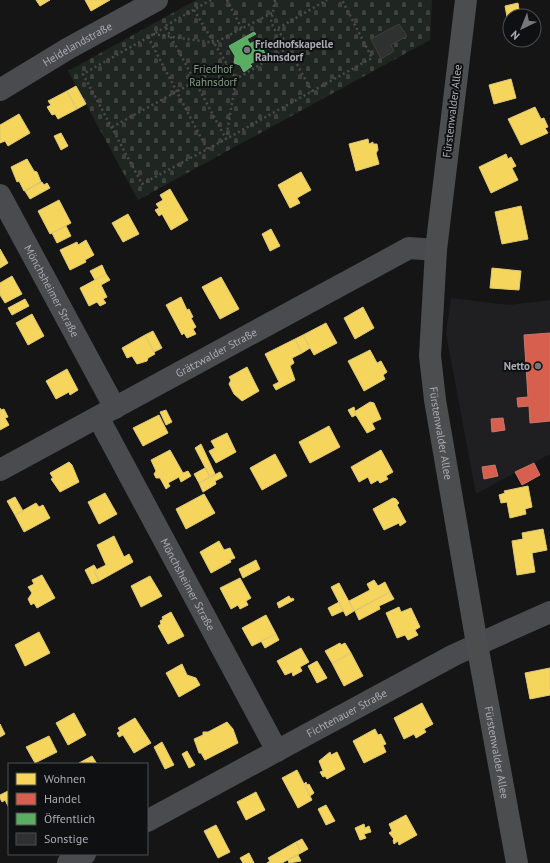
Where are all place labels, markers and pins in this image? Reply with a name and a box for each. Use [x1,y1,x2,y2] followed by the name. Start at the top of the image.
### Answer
[255,37,334,64] place label: Friedhofskapelle Rahnsdorf
[242,45,252,55] marker: Friedhofskapelle Rahnsdorf
[504,359,530,373] place label: Netto
[533,361,543,371] marker: Netto

